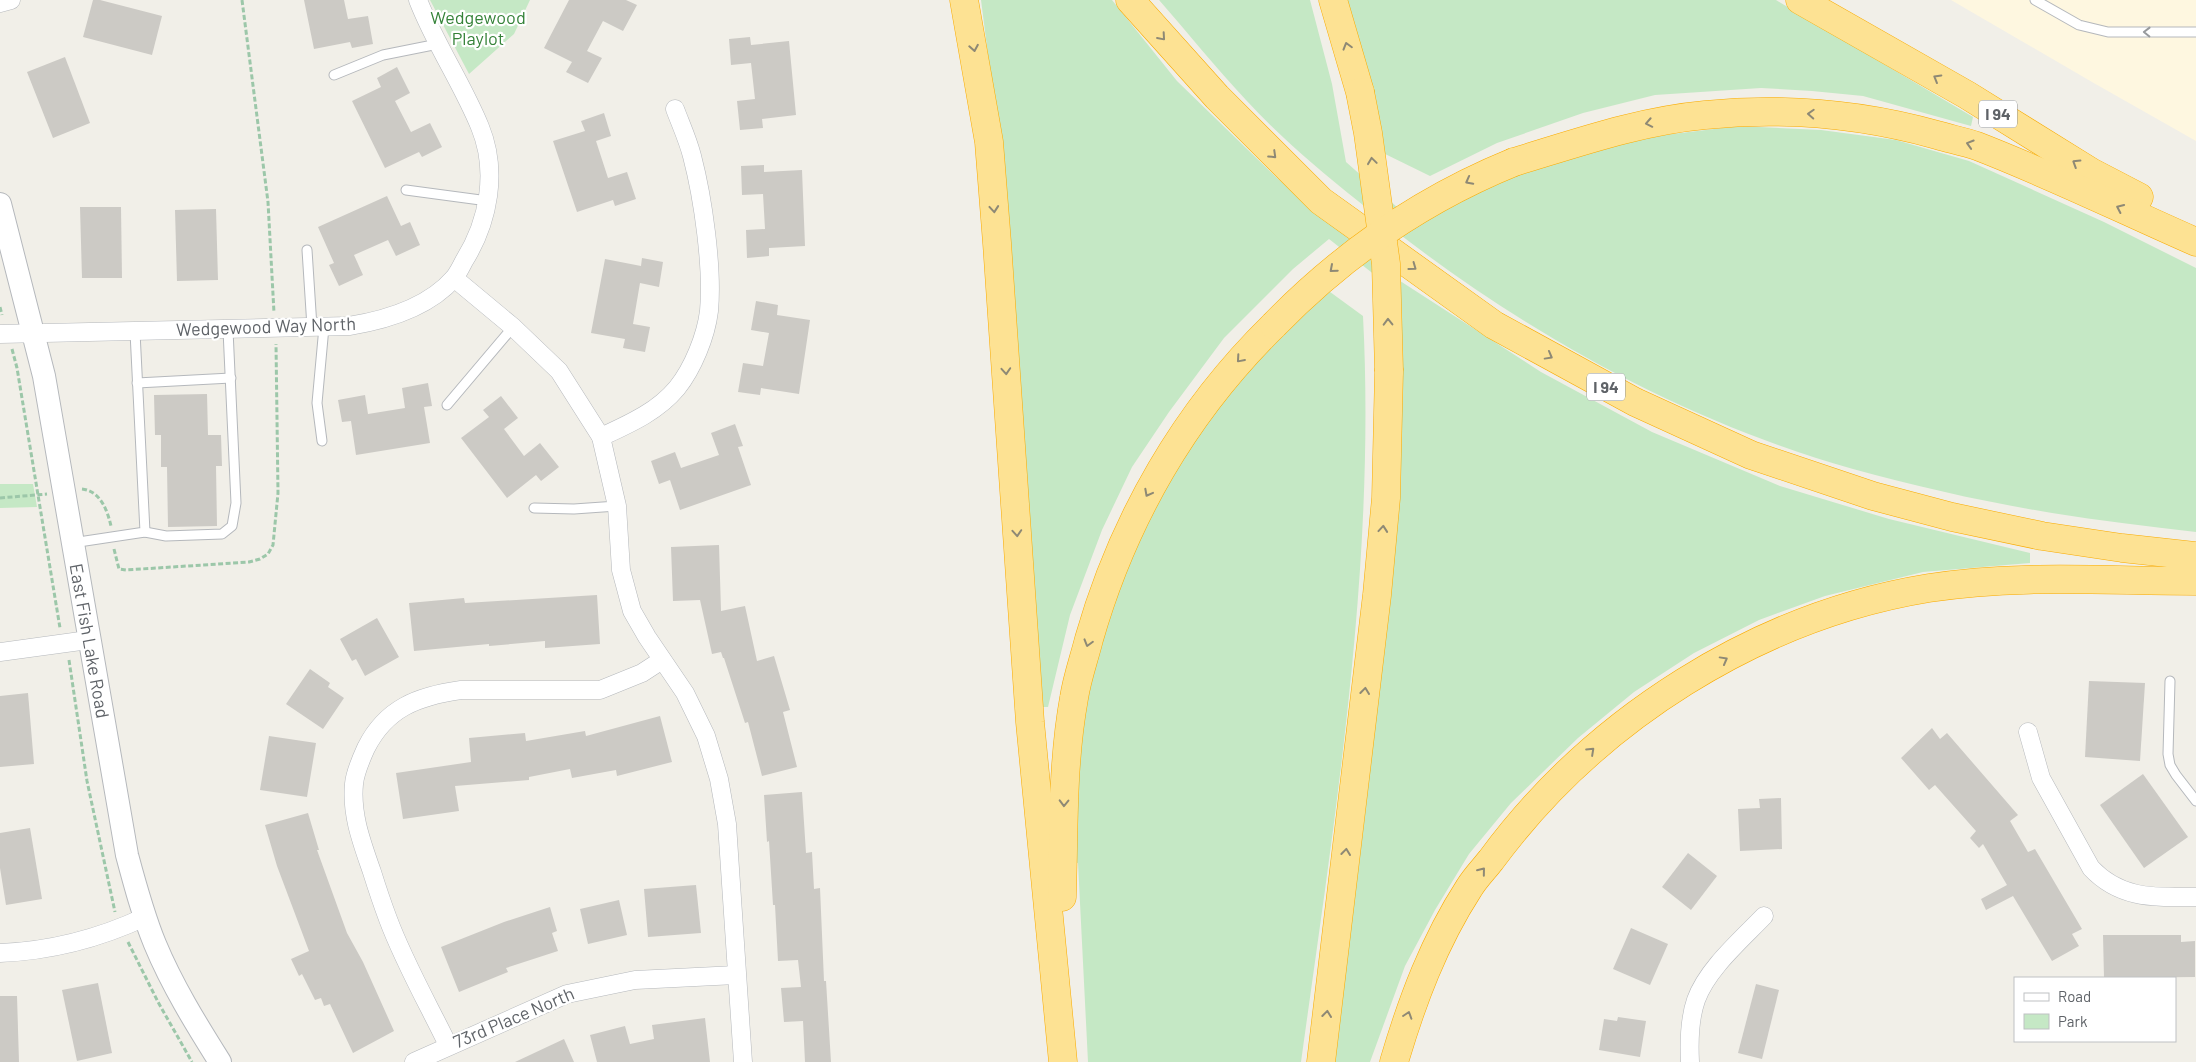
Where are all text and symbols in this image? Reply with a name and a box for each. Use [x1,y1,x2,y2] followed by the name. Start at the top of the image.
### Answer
[430,6,526,49] park label: Wedgewood Playlot
[2143,27,2151,37] one-way arrow
[1156,31,1164,40] one-way arrow
[1342,42,1352,50] one-way arrow
[968,43,978,52] one-way arrow
[1934,75,1943,85] one-way arrow
[1979,100,2017,128] road number: I 94
[1807,108,1815,119] one-way arrow
[1645,118,1654,128] one-way arrow
[1967,140,1975,150] one-way arrow
[1268,149,1277,158] one-way arrow
[1367,157,1378,165] one-way arrow
[2072,159,2081,169] one-way arrow
[1465,175,1474,185] one-way arrow
[2116,203,2125,214] one-way arrow
[989,205,1000,213] one-way arrow
[1407,261,1417,270] one-way arrow
[1330,263,1339,272] one-way arrow
[176,312,356,340] street label: Wedgewood Way North
[1383,318,1393,326] one-way arrow
[1544,349,1553,359] one-way arrow
[1237,354,1246,363] one-way arrow
[1000,367,1011,375] one-way arrow
[1587,374,1625,401] road number: I 94
[1144,487,1154,496] one-way arrow
[1377,525,1388,533] one-way arrow
[1011,529,1022,537] one-way arrow
[66,562,114,720] street label: East Fish Lake Road
[1083,639,1094,648] one-way arrow
[1719,656,1728,666] one-way arrow
[1359,686,1370,694] one-way arrow
[1585,748,1594,757] one-way arrow
[1059,800,1069,808] one-way arrow
[1340,848,1351,856] one-way arrow
[1476,868,1485,877] one-way arrow
[2014,977,2176,1042] legend
[450,982,577,1052] street label: 73rd Place North
[2058,987,2091,1005] text: Road
[1321,1009,1332,1017] one-way arrow
[1402,1012,1412,1020] one-way arrow
[2058,1012,2088,1030] text: Park

